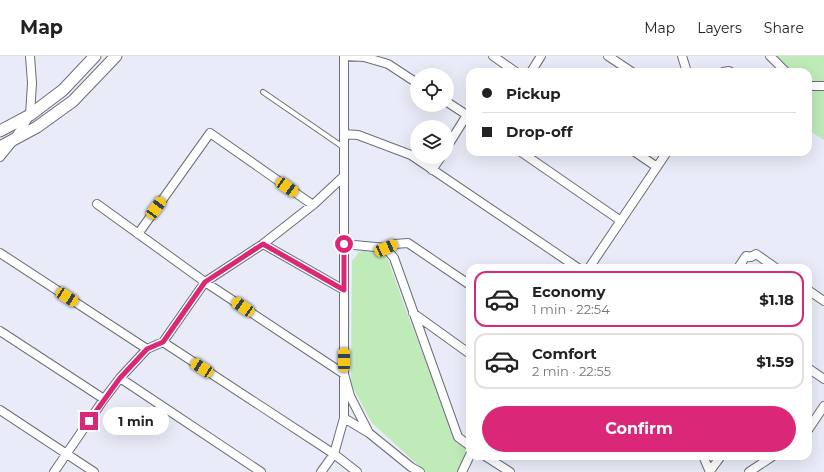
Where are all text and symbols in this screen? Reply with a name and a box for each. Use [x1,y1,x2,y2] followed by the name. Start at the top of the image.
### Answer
[20,16,63,39] text: Map
[644,19,675,37] text: Map
[697,19,742,37] text: Layers
[764,19,804,37] text: Share
[410,68,454,164] map controls
[410,68,454,112] button: locate
[506,84,561,103] text: Pickup
[410,120,454,164] button: layers
[506,122,573,141] text: Drop-off
[274,175,300,199] car
[144,195,168,221] car
[335,235,353,253] route start
[373,238,399,258] car
[484,281,520,317] icon: car
[532,282,605,301] text: Economy
[54,285,80,309] car
[759,290,794,309] text: $1.18
[230,295,256,319] car
[532,301,610,317] text: 1 min · 22:54
[484,343,520,379] icon: car
[532,344,597,363] text: Comfort
[338,348,350,372] car
[756,352,794,371] text: $1.59
[189,356,215,380] car
[532,363,611,379] text: 2 min · 22:55
[482,406,796,452] button: Confirm
[103,407,169,435] callout: 1 min
[80,412,98,430] route end
[118,413,154,429] text: 1 min

